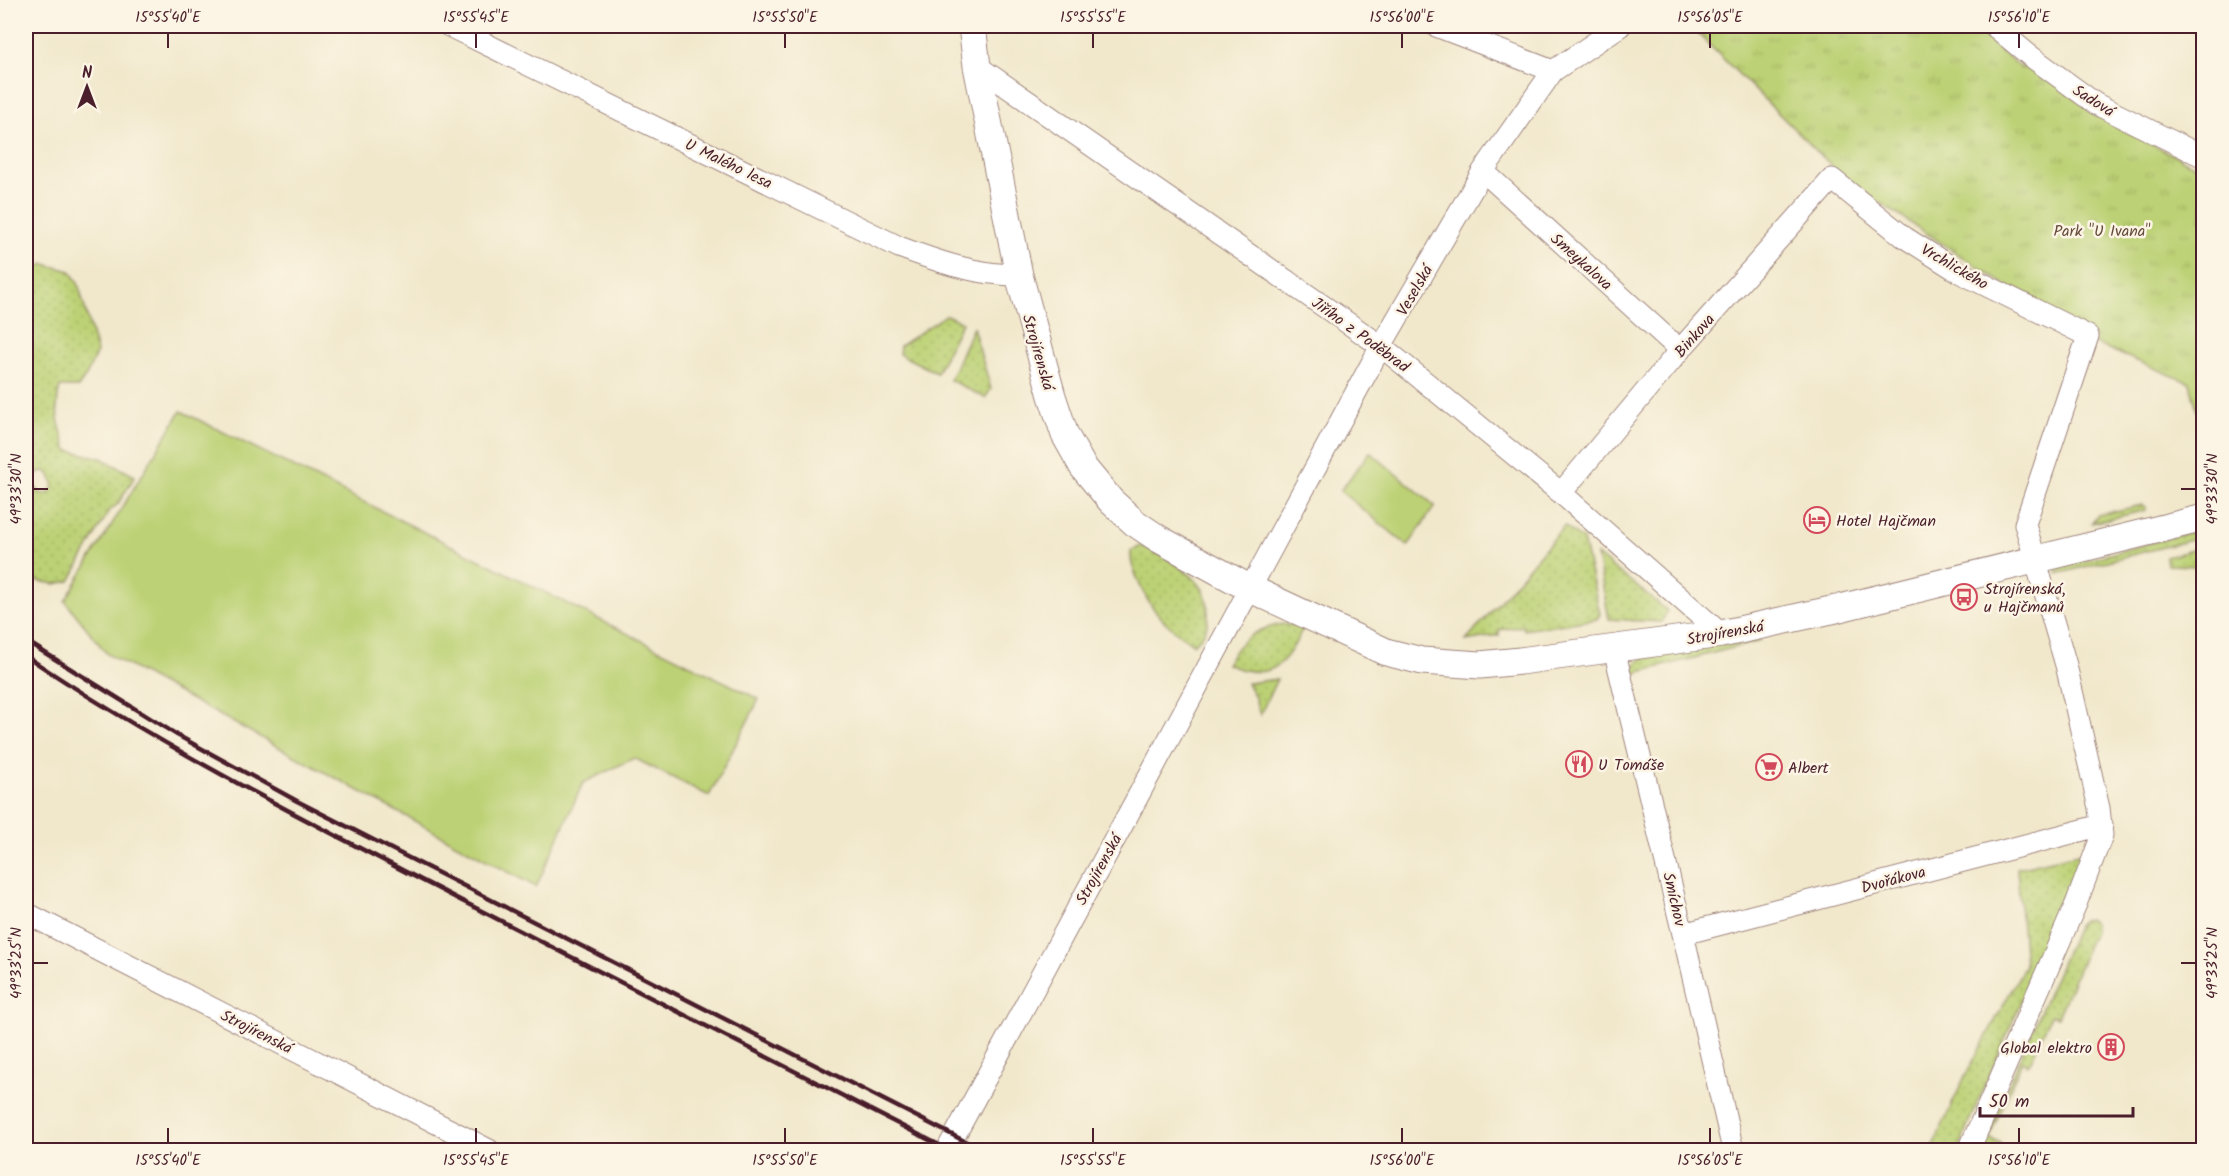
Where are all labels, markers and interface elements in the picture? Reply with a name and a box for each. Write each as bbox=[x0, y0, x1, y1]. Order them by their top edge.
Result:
text: 15°55'40"E bbox=[135, 6, 202, 30]
text: 15°55'45"E bbox=[443, 6, 510, 30]
text: 15°55'50"E bbox=[752, 6, 819, 30]
text: 15°55'55"E bbox=[1060, 6, 1127, 30]
text: 15°56'00"E bbox=[1369, 6, 1436, 30]
text: 15°56'05"E bbox=[1677, 6, 1744, 30]
text: 15°56'10"E bbox=[1988, 6, 2051, 30]
north arrow bbox=[57, 57, 117, 117]
text: N bbox=[82, 61, 92, 86]
street label: Sadová bbox=[2067, 79, 2120, 125]
street label: U Malého lesa bbox=[680, 132, 776, 196]
park label: Park "U Ivana" bbox=[2053, 219, 2151, 244]
street label: Smeykalova bbox=[1544, 227, 1618, 297]
street label: Vrchlického bbox=[1916, 238, 1993, 297]
street label: Veselská bbox=[1391, 259, 1441, 321]
street label: Jiřího z Poděbrad bbox=[1306, 291, 1415, 380]
street label: Binkova bbox=[1669, 308, 1721, 364]
street label: Strojírenská bbox=[1015, 311, 1061, 395]
text: 49°33'30"N bbox=[5, 453, 29, 525]
text: 49°33'30"N bbox=[2201, 453, 2225, 525]
hotel icon: Hotel Hajčman bbox=[1802, 505, 1832, 535]
place label: Hotel Hajčman bbox=[1836, 509, 1936, 534]
place label: Strojírenská, u Hajčmanů bbox=[1984, 577, 2066, 620]
bus stop icon: Strojírenská, u Hajčmanů bbox=[1949, 582, 1979, 612]
street label: Strojírenská bbox=[1685, 614, 1767, 653]
restaurant icon: U Tomáše bbox=[1564, 749, 1594, 779]
supermarket icon: Albert bbox=[1754, 752, 1784, 782]
place label: U Tomáše bbox=[1598, 753, 1664, 778]
place label: Albert bbox=[1788, 756, 1830, 781]
street label: Strojírenská bbox=[1069, 828, 1130, 910]
street label: Dvořákova bbox=[1858, 860, 1928, 901]
street label: Smíchov bbox=[1655, 870, 1692, 929]
text: 49°33'25"N bbox=[5, 927, 29, 999]
text: 49°33'25"N bbox=[2201, 927, 2225, 999]
street label: Strojírenská bbox=[216, 1003, 298, 1062]
building icon: Global elektro bbox=[2096, 1032, 2126, 1062]
place label: Global elektro bbox=[2000, 1036, 2092, 1061]
scale bar bbox=[1980, 1080, 2133, 1118]
text: 50 m bbox=[1989, 1088, 2029, 1117]
text: 15°55'40"E bbox=[135, 1149, 202, 1173]
text: 15°55'45"E bbox=[443, 1149, 510, 1173]
text: 15°55'50"E bbox=[752, 1149, 819, 1173]
text: 15°55'55"E bbox=[1060, 1149, 1127, 1173]
text: 15°56'00"E bbox=[1369, 1149, 1436, 1173]
text: 15°56'05"E bbox=[1677, 1149, 1744, 1173]
text: 15°56'10"E bbox=[1988, 1149, 2051, 1173]

